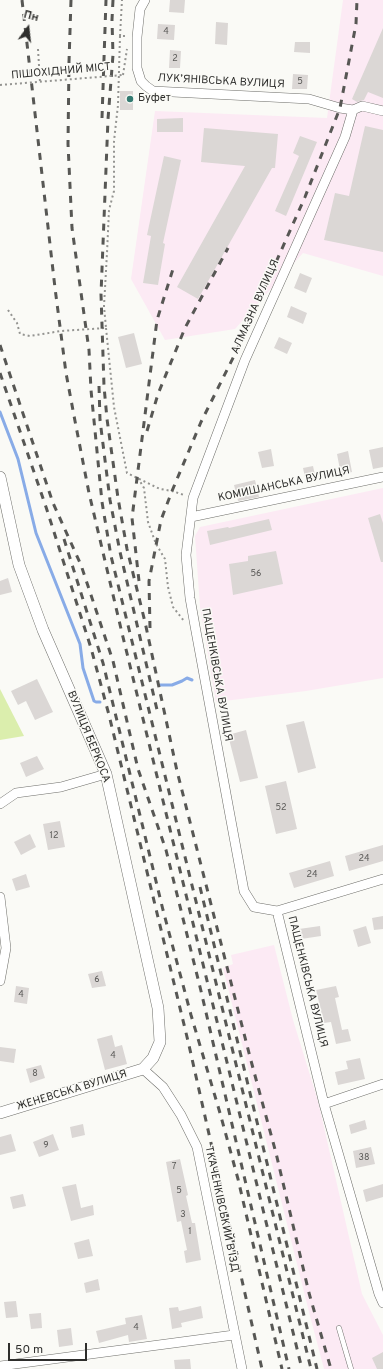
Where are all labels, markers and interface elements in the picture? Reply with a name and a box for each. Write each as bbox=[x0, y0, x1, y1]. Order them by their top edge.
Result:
north arrow bbox=[8, 8, 48, 48]
text: Пн bbox=[22, 8, 40, 25]
house number: 4 bbox=[163, 27, 169, 37]
house number: 2 bbox=[172, 54, 178, 64]
street label: ПІШОХІДНИЙ МІСТ bbox=[11, 61, 111, 83]
street label: ЛУК’ЯНІВСЬКА ВУЛИЦЯ bbox=[157, 72, 285, 92]
house number: 5 bbox=[297, 77, 303, 87]
place label: Буфет bbox=[138, 92, 171, 106]
marker: Буфет bbox=[125, 94, 135, 104]
street label: АЛМАЗНА ВУЛИЦЯ bbox=[229, 258, 283, 356]
street label: КОМИШАНСЬКА ВУЛИЦЯ bbox=[217, 465, 351, 505]
house number: 56 bbox=[251, 569, 261, 579]
street label: ПАЩЕНКІВСЬКА ВУЛИЦЯ bbox=[198, 607, 234, 743]
street label: ВУЛИЦЯ БЕРКОСА bbox=[64, 689, 112, 785]
house number: 52 bbox=[275, 803, 287, 813]
house number: 12 bbox=[50, 831, 58, 841]
house number: 24 bbox=[358, 854, 370, 864]
house number: 24 bbox=[306, 870, 318, 880]
street label: ПАЩЕНКІВСЬКА ВУЛИЦЯ bbox=[284, 915, 330, 1049]
house number: 6 bbox=[94, 975, 100, 985]
house number: 4 bbox=[18, 990, 24, 1000]
house number: 4 bbox=[110, 1051, 116, 1061]
street label: ЖЕНЕВСЬКА ВУЛИЦЯ bbox=[15, 1068, 129, 1114]
house number: 8 bbox=[32, 1069, 38, 1079]
house number: 9 bbox=[43, 1141, 49, 1151]
street label: ТКАЧЕНКІВСЬКИЙ В'ЇЗД bbox=[201, 1145, 241, 1273]
house number: 38 bbox=[359, 1153, 369, 1163]
house number: 7 bbox=[172, 1162, 176, 1172]
house number: 5 bbox=[176, 1186, 182, 1196]
house number: 3 bbox=[180, 1210, 186, 1220]
house number: 1 bbox=[188, 1227, 192, 1237]
house number: 4 bbox=[133, 1323, 139, 1333]
scale bar bbox=[10, 1335, 89, 1361]
text: 50 m bbox=[15, 1342, 43, 1358]

